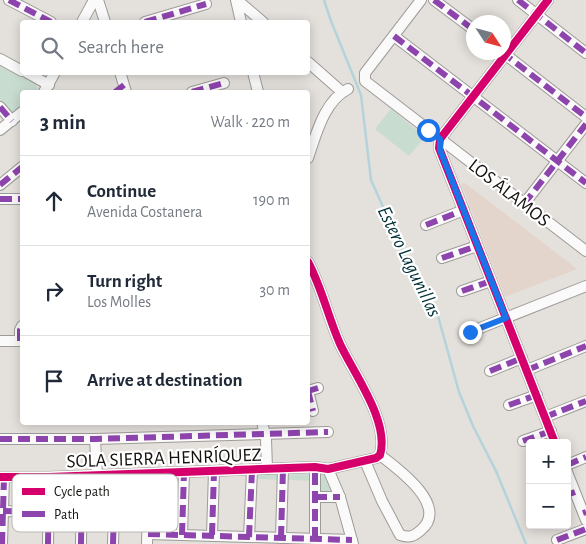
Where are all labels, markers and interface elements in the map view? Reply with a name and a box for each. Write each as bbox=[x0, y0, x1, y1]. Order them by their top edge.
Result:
north arrow bbox=[466, 15, 511, 60]
search box bbox=[20, 20, 310, 75]
icon: search bbox=[38, 34, 66, 62]
text: Search here bbox=[78, 38, 164, 57]
text: 3 min bbox=[40, 112, 86, 133]
text: Walk · 220 m bbox=[211, 114, 290, 130]
route start bbox=[417, 119, 440, 142]
street label: LOS ÁLAMOS bbox=[465, 154, 555, 231]
text: Continue bbox=[87, 182, 156, 201]
icon: ahead bbox=[40, 187, 68, 215]
text: 190 m bbox=[253, 192, 290, 208]
water label: Estero Lagunillas bbox=[374, 203, 445, 321]
text: Avenida Costanera bbox=[87, 204, 202, 220]
text: Turn right bbox=[87, 272, 162, 291]
icon: right bbox=[40, 277, 68, 305]
text: 30 m bbox=[260, 282, 290, 298]
text: Los Molles bbox=[87, 294, 151, 310]
route end bbox=[459, 321, 482, 344]
icon: arrive bbox=[40, 367, 68, 395]
text: Arrive at destination bbox=[87, 371, 243, 390]
map controls bbox=[526, 439, 571, 529]
button: + bbox=[526, 439, 571, 484]
street label: SOLA SIERRA HENRÍQUEZ bbox=[66, 444, 262, 471]
legend bbox=[12, 474, 178, 532]
button: − bbox=[526, 484, 571, 529]
text: Cycle path bbox=[54, 485, 110, 499]
text: Path bbox=[54, 508, 79, 522]

